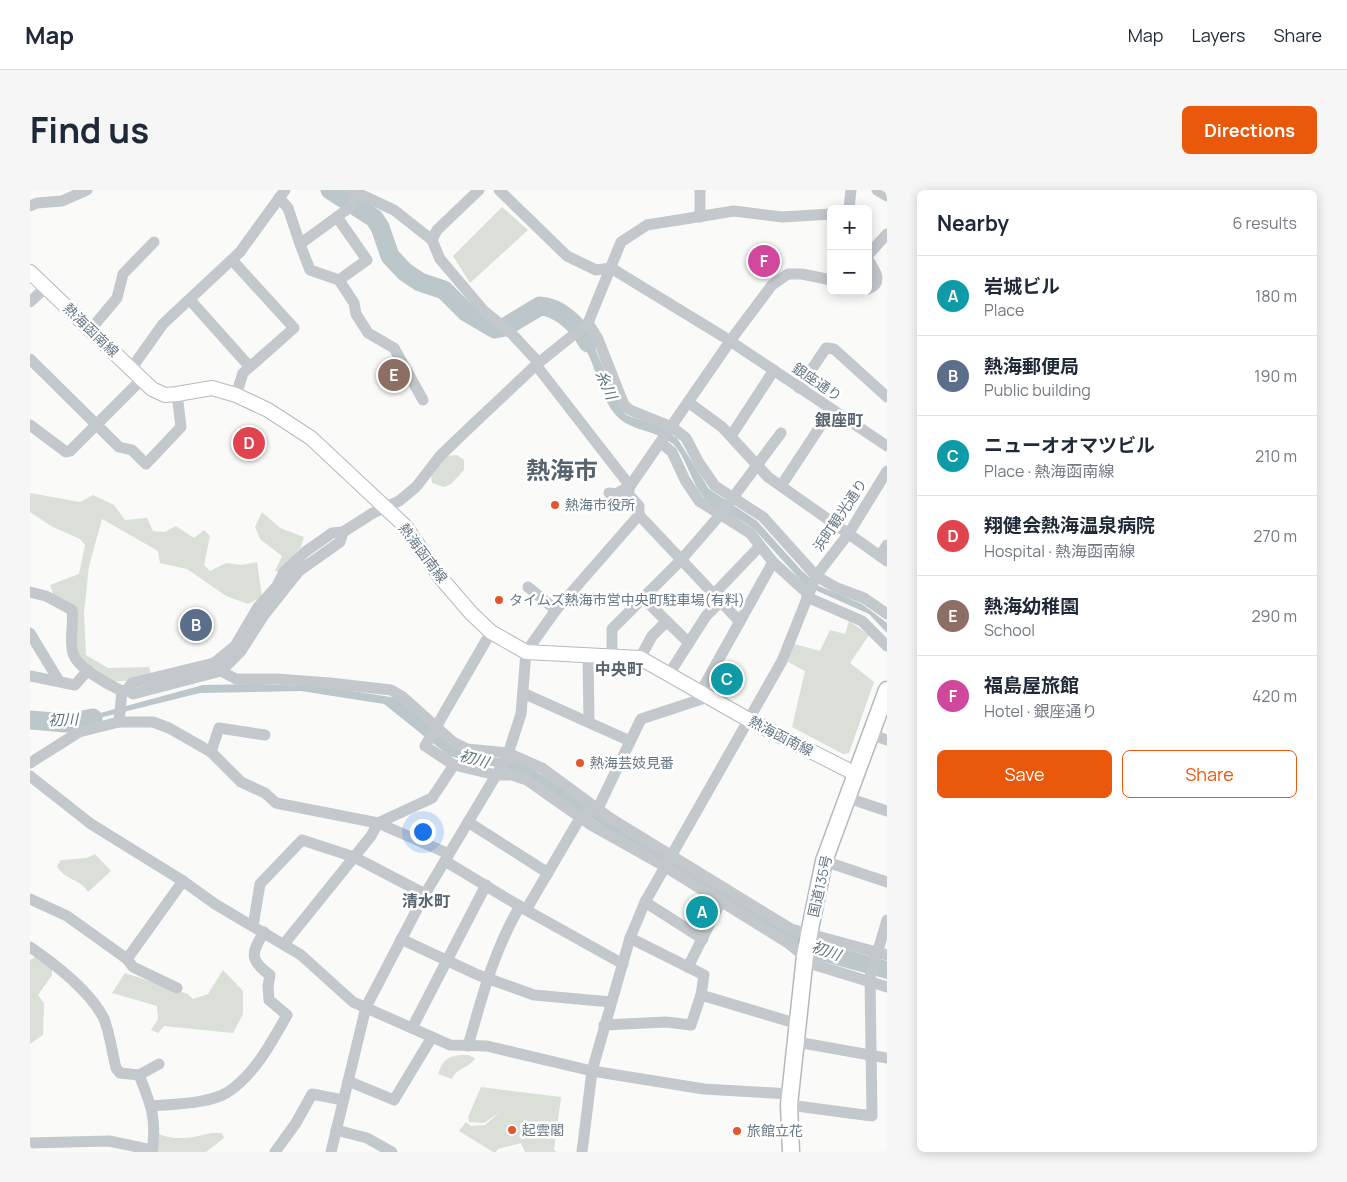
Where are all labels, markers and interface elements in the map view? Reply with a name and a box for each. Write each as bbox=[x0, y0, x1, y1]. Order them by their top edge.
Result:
text: Map bbox=[25, 18, 74, 51]
text: Map bbox=[1128, 23, 1163, 47]
text: Layers bbox=[1191, 23, 1245, 47]
text: Share bbox=[1273, 23, 1322, 47]
text: Find us bbox=[30, 106, 149, 154]
button: Directions bbox=[1182, 106, 1317, 154]
map controls bbox=[827, 205, 872, 295]
button: + bbox=[827, 205, 872, 250]
text: Nearby bbox=[937, 209, 1009, 237]
text: 6 results bbox=[1232, 212, 1297, 234]
pin: F bbox=[748, 242, 780, 280]
button: − bbox=[827, 250, 872, 295]
text: 岩城ビル bbox=[984, 273, 1060, 299]
text: A bbox=[948, 285, 958, 307]
text: 180 m bbox=[1255, 285, 1297, 307]
street label: 熱海函南線 bbox=[60, 298, 123, 361]
text: Place bbox=[984, 299, 1024, 321]
text: 熱海郵便局 bbox=[984, 353, 1079, 379]
pin: E bbox=[378, 356, 410, 394]
street label: 銀座通り bbox=[789, 358, 846, 405]
text: B bbox=[948, 365, 958, 387]
text: 190 m bbox=[1254, 365, 1297, 387]
water label: 糸川 bbox=[591, 367, 623, 405]
text: Public building bbox=[984, 379, 1091, 401]
district label: 銀座町 bbox=[815, 409, 863, 431]
pin: D bbox=[233, 424, 265, 462]
text: ニューオオマツビル bbox=[984, 432, 1155, 458]
text: C bbox=[947, 445, 959, 467]
text: 210 m bbox=[1255, 445, 1297, 467]
district label: 熱海市 bbox=[526, 453, 598, 486]
text: Place · 熱海函南線 bbox=[984, 460, 1114, 482]
street label: 浜町観光通り bbox=[808, 475, 871, 555]
place label: 熱海市役所 bbox=[565, 495, 635, 514]
marker: 熱海市役所 bbox=[549, 499, 561, 511]
text: 翔健会熱海温泉病院 bbox=[984, 512, 1155, 538]
street label: 熱海函南線 bbox=[395, 519, 452, 586]
text: D bbox=[947, 525, 959, 547]
text: 270 m bbox=[1253, 525, 1297, 547]
text: Hospital · 熱海函南線 bbox=[984, 540, 1135, 562]
place label: タイムズ熱海市営中央町駐車場(有料) bbox=[509, 590, 745, 609]
text: 熱海幼稚園 bbox=[984, 593, 1079, 619]
marker: タイムズ熱海市営中央町駐車場(有料) bbox=[493, 594, 505, 606]
text: E bbox=[948, 605, 958, 627]
text: 290 m bbox=[1251, 605, 1297, 627]
pin: B bbox=[180, 606, 212, 644]
text: School bbox=[984, 619, 1035, 641]
district label: 中央町 bbox=[595, 658, 643, 680]
pin: C bbox=[711, 660, 743, 698]
text: 福島屋旅館 bbox=[984, 672, 1079, 698]
text: F bbox=[949, 685, 957, 707]
text: 420 m bbox=[1252, 685, 1297, 707]
text: Hotel · 銀座通り bbox=[984, 700, 1098, 722]
water label: 初川 bbox=[48, 708, 80, 731]
street label: 熱海函南線 bbox=[746, 711, 817, 760]
water label: 初川 bbox=[457, 744, 493, 773]
button: Save bbox=[937, 750, 1112, 798]
button: Share bbox=[1122, 750, 1297, 798]
place label: 熱海芸妓見番 bbox=[590, 753, 674, 772]
marker: 熱海芸妓見番 bbox=[574, 757, 586, 769]
your location bbox=[410, 819, 436, 845]
street label: 国道135号 bbox=[803, 853, 836, 919]
district label: 清水町 bbox=[402, 890, 450, 912]
pin: A bbox=[686, 893, 718, 931]
water label: 初川 bbox=[809, 936, 846, 966]
place label: 起雲閣 bbox=[522, 1120, 564, 1139]
place label: 旅館立花 bbox=[747, 1121, 803, 1140]
marker: 起雲閣 bbox=[506, 1124, 518, 1136]
marker: 旅館立花 bbox=[731, 1125, 743, 1137]

